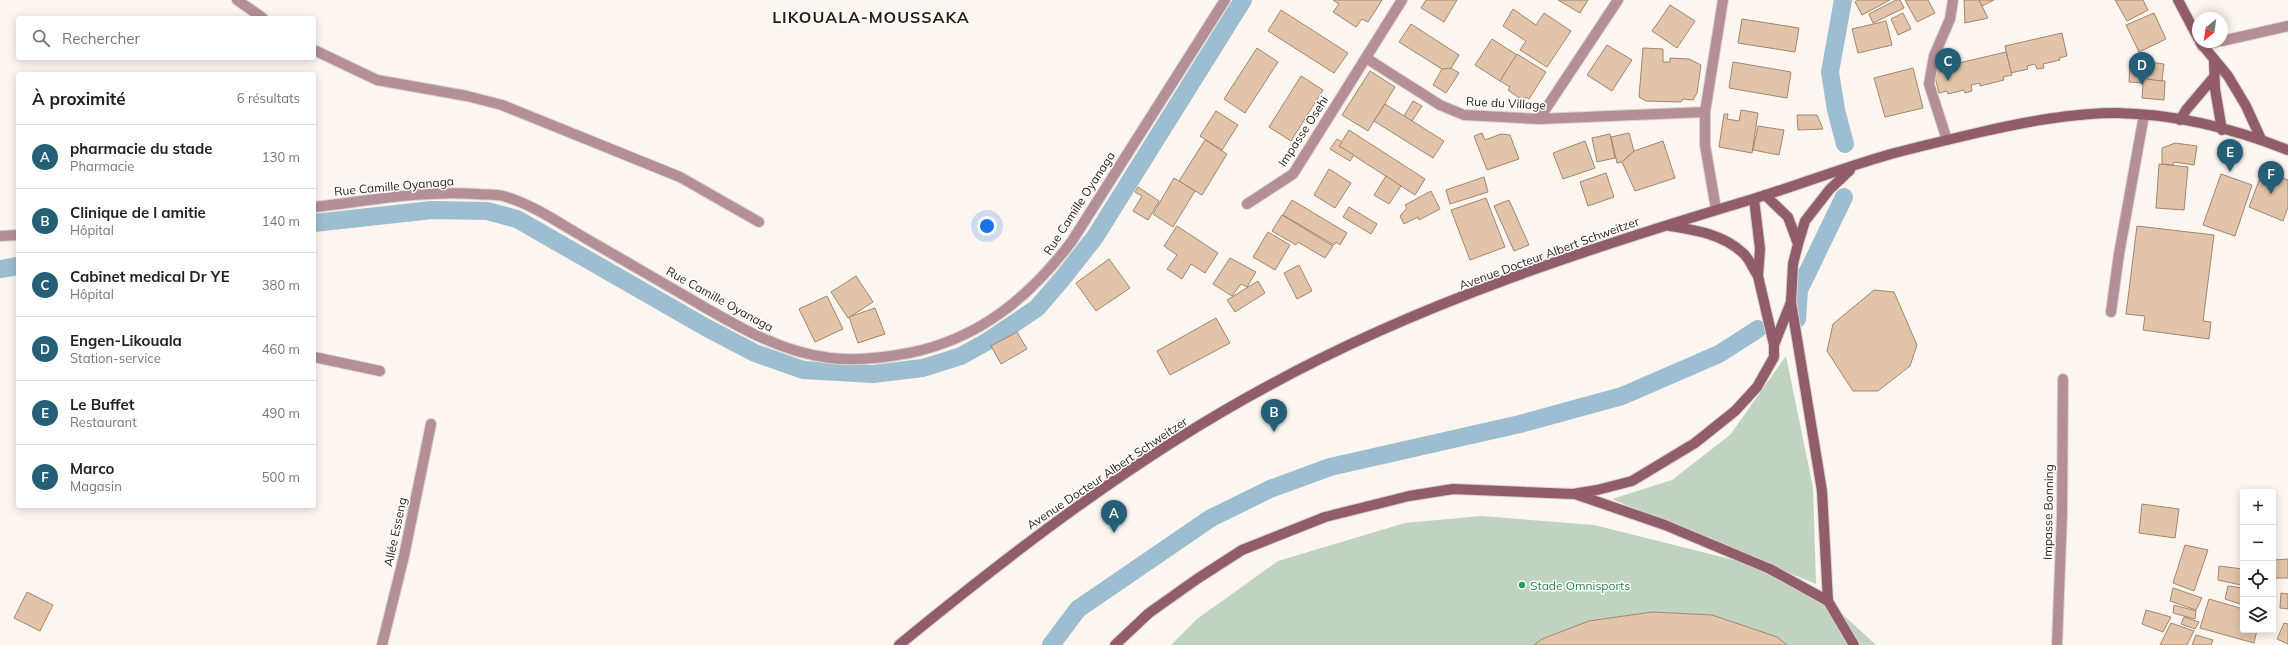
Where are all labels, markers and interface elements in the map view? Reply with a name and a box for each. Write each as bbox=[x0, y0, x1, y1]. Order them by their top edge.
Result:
district label: LIKOUALA-MOUSSAKA bbox=[772, 7, 970, 27]
north arrow bbox=[2192, 12, 2228, 48]
search box bbox=[16, 16, 316, 60]
icon: search bbox=[30, 27, 52, 49]
text: Rechercher bbox=[62, 29, 140, 48]
pin: C bbox=[1935, 48, 1961, 81]
pin: D bbox=[2129, 52, 2155, 85]
text: À proximité bbox=[32, 88, 126, 109]
text: 6 résultats bbox=[237, 90, 300, 106]
street label: Impasse Osehi bbox=[1275, 93, 1331, 169]
street label: Rue du Village bbox=[1466, 93, 1546, 113]
text: pharmacie du stade bbox=[70, 139, 212, 158]
pin: E bbox=[2217, 139, 2243, 172]
street label: Rue Camille Oyanaga bbox=[1040, 148, 1118, 258]
text: A bbox=[40, 149, 50, 165]
text: 130 m bbox=[262, 149, 300, 165]
text: Pharmacie bbox=[70, 158, 134, 174]
pin: F bbox=[2258, 161, 2284, 194]
street label: Rue Camille Oyanaga bbox=[333, 173, 455, 199]
text: Clinique de l amitie bbox=[70, 203, 206, 222]
text: B bbox=[41, 213, 49, 229]
text: 140 m bbox=[262, 213, 300, 229]
street label: Avenue Docteur Albert Schweitzer bbox=[1457, 213, 1642, 293]
your location bbox=[977, 216, 997, 236]
text: Hôpital bbox=[70, 222, 114, 238]
street label: Rue Camille Oyanaga bbox=[664, 263, 776, 335]
text: Cabinet medical Dr YE bbox=[70, 267, 230, 286]
text: C bbox=[41, 277, 49, 293]
text: 380 m bbox=[262, 277, 300, 293]
text: Hôpital bbox=[70, 286, 114, 302]
text: Engen-Likouala bbox=[70, 331, 182, 350]
text: D bbox=[40, 341, 50, 357]
text: 460 m bbox=[262, 341, 300, 357]
text: Station-service bbox=[70, 350, 161, 366]
text: Le Buffet bbox=[70, 395, 134, 414]
pin: B bbox=[1261, 399, 1287, 432]
text: E bbox=[41, 405, 49, 421]
text: 490 m bbox=[262, 405, 300, 421]
text: Restaurant bbox=[70, 414, 137, 430]
street label: Avenue Docteur Albert Schweitzer bbox=[1024, 414, 1190, 532]
text: Marco bbox=[70, 459, 114, 478]
street label: Impasse Bonning bbox=[2040, 464, 2056, 560]
text: F bbox=[41, 469, 49, 485]
text: 500 m bbox=[262, 469, 300, 485]
text: Magasin bbox=[70, 478, 122, 494]
map controls bbox=[2240, 489, 2276, 633]
button: + bbox=[2240, 489, 2276, 525]
street label: Allée Esseng bbox=[380, 496, 410, 568]
pin: A bbox=[1101, 500, 1127, 533]
button: − bbox=[2240, 525, 2276, 561]
button: locate bbox=[2240, 561, 2276, 597]
place label: Stade Omnisports bbox=[1530, 578, 1630, 593]
marker: Stade Omnisports bbox=[1517, 580, 1527, 590]
button: layers bbox=[2240, 597, 2276, 633]

